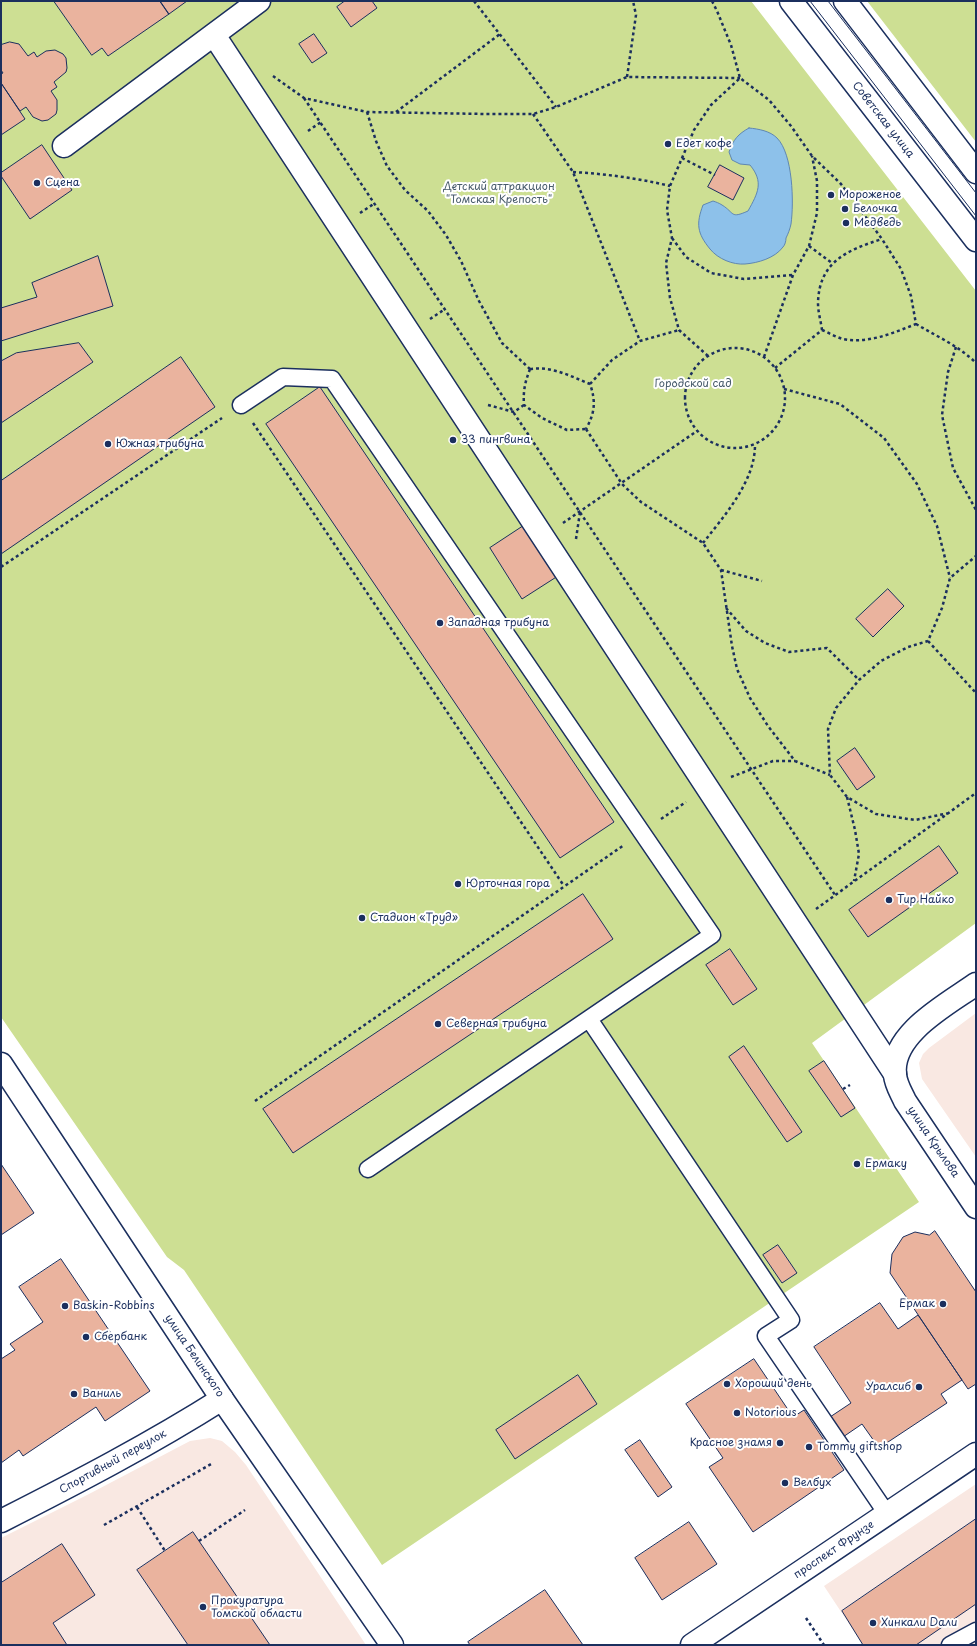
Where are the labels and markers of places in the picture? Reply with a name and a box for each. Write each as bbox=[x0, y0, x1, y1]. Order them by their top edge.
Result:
place label: Едет кофе bbox=[676, 137, 732, 151]
marker: Едет кофе bbox=[663, 139, 673, 149]
place label: Сцена bbox=[45, 176, 80, 190]
marker: Сцена bbox=[32, 178, 42, 188]
place label: Мороженое bbox=[839, 188, 902, 202]
marker: Мороженое bbox=[826, 190, 836, 200]
place label: Белочка bbox=[853, 202, 898, 216]
marker: Белочка bbox=[840, 204, 850, 214]
place label: Медведь bbox=[854, 216, 901, 230]
marker: Медведь bbox=[841, 218, 851, 228]
place label: 33 пингвина bbox=[461, 433, 531, 447]
marker: 33 пингвина bbox=[448, 435, 458, 445]
place label: Южная трибуна bbox=[116, 437, 204, 451]
marker: Южная трибуна bbox=[103, 439, 113, 449]
place label: Западная трибуна bbox=[448, 616, 549, 630]
marker: Западная трибуна bbox=[435, 618, 445, 628]
place label: Юрточная гора bbox=[466, 877, 550, 891]
marker: Юрточная гора bbox=[453, 879, 463, 889]
place label: Тир Найко bbox=[897, 893, 954, 907]
marker: Тир Найко bbox=[884, 895, 894, 905]
place label: Стадион «Труд» bbox=[370, 911, 458, 925]
marker: Стадион «Труд» bbox=[357, 913, 367, 923]
place label: Северная трибуна bbox=[446, 1017, 547, 1031]
marker: Северная трибуна bbox=[433, 1019, 443, 1029]
place label: Ермаку bbox=[865, 1157, 907, 1171]
marker: Ермаку bbox=[852, 1159, 862, 1169]
place label: Ермак bbox=[899, 1297, 935, 1311]
place label: Baskin-Robbins bbox=[73, 1299, 154, 1313]
marker: Ермак bbox=[938, 1299, 948, 1309]
marker: Baskin-Robbins bbox=[60, 1301, 70, 1311]
place label: Сбербанк bbox=[94, 1330, 147, 1344]
marker: Сбербанк bbox=[81, 1332, 91, 1342]
place label: Хороший день bbox=[735, 1377, 812, 1391]
marker: Хороший день bbox=[722, 1379, 732, 1389]
place label: Уралсиб bbox=[866, 1380, 911, 1394]
marker: Уралсиб bbox=[914, 1382, 924, 1392]
place label: Ваниль bbox=[82, 1387, 121, 1401]
marker: Ваниль bbox=[69, 1389, 79, 1399]
place label: Notorious bbox=[745, 1406, 796, 1420]
marker: Notorious bbox=[732, 1408, 742, 1418]
place label: Красное знамя bbox=[690, 1436, 772, 1450]
marker: Красное знамя bbox=[775, 1438, 785, 1448]
place label: Tommy giftshop bbox=[817, 1440, 902, 1454]
marker: Tommy giftshop bbox=[804, 1442, 814, 1452]
place label: Велбух bbox=[793, 1476, 831, 1490]
marker: Велбух bbox=[780, 1478, 790, 1488]
place label: Прокуратура Томской области bbox=[211, 1594, 302, 1620]
marker: Прокуратура Томской области bbox=[198, 1602, 208, 1612]
place label: Хинкали Dали bbox=[881, 1616, 958, 1630]
marker: Хинкали Dали bbox=[868, 1618, 878, 1628]

